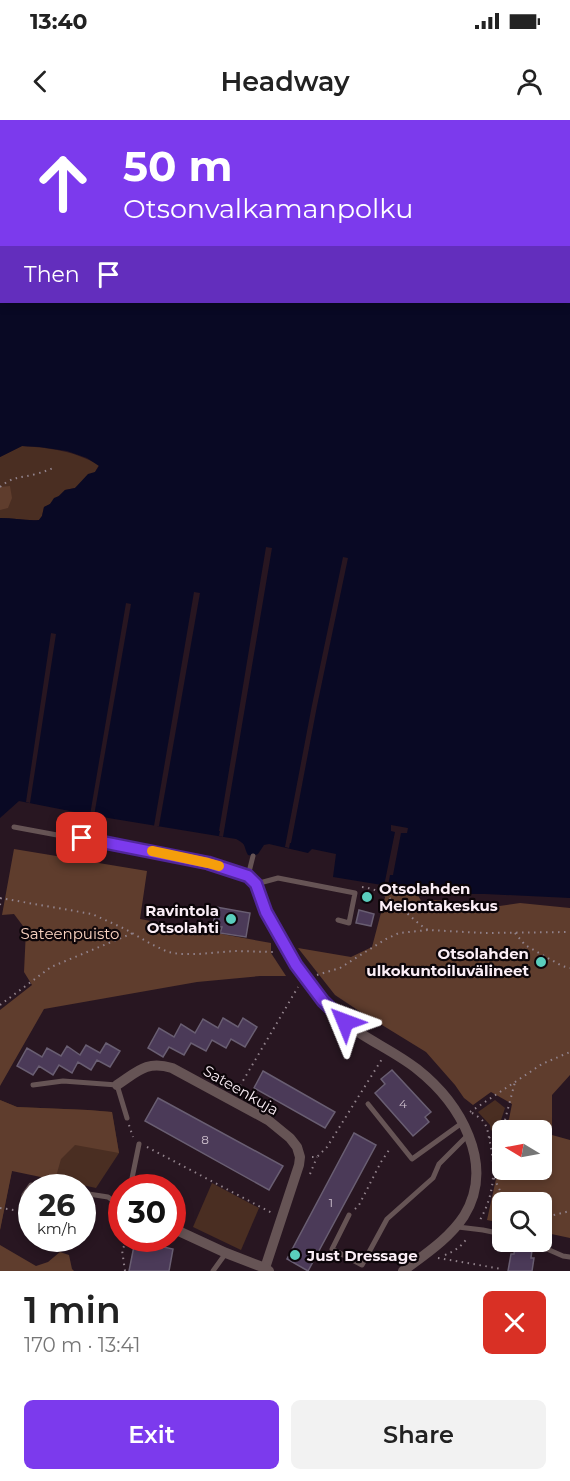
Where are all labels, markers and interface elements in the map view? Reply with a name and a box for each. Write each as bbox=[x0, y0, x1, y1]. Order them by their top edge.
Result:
text: 13:40 bbox=[30, 8, 88, 35]
icon: back bbox=[24, 65, 57, 98]
text: Headway bbox=[220, 65, 350, 98]
icon: person bbox=[513, 65, 546, 98]
text: 50 m bbox=[123, 140, 232, 192]
icon: ahead bbox=[24, 144, 102, 222]
text: Otsonvalkamanpolku bbox=[123, 192, 413, 225]
icon: arrive bbox=[92, 258, 125, 291]
text: Then bbox=[24, 261, 80, 288]
pin bbox=[56, 812, 107, 863]
icon: arrive bbox=[65, 821, 98, 854]
place label: Otsolahden Melontakeskus bbox=[379, 879, 498, 915]
marker: Otsolahden Melontakeskus bbox=[360, 890, 374, 904]
place label: Ravintola Otsolahti bbox=[145, 901, 219, 937]
marker: Ravintola Otsolahti bbox=[224, 912, 238, 926]
park label: Sateenpuisto bbox=[21, 924, 119, 943]
place label: Otsolahden ulkokuntoiluvälineet bbox=[366, 944, 529, 980]
marker: Otsolahden ulkokuntoiluvälineet bbox=[534, 955, 548, 969]
position arrow bbox=[313, 990, 377, 1054]
street label: Sateenkuja bbox=[200, 1061, 282, 1119]
house number: 4 bbox=[399, 1096, 407, 1111]
north arrow bbox=[492, 1120, 552, 1180]
map controls bbox=[492, 1120, 552, 1252]
house number: 8 bbox=[201, 1132, 209, 1147]
speed limit sign: 30 bbox=[108, 1174, 186, 1252]
text: 26 bbox=[39, 1187, 75, 1224]
button: search bbox=[492, 1192, 552, 1252]
house number: 1 bbox=[329, 1195, 333, 1210]
text: km/h bbox=[37, 1219, 77, 1238]
place label: Just Dressage bbox=[306, 1246, 418, 1265]
marker: Just Dressage bbox=[288, 1248, 302, 1262]
text: 1 min bbox=[24, 1288, 121, 1332]
button: close bbox=[483, 1291, 546, 1354]
text: 170 m · 13:41 bbox=[24, 1333, 141, 1357]
button: Exit bbox=[24, 1400, 279, 1469]
button: Share bbox=[291, 1400, 546, 1469]

